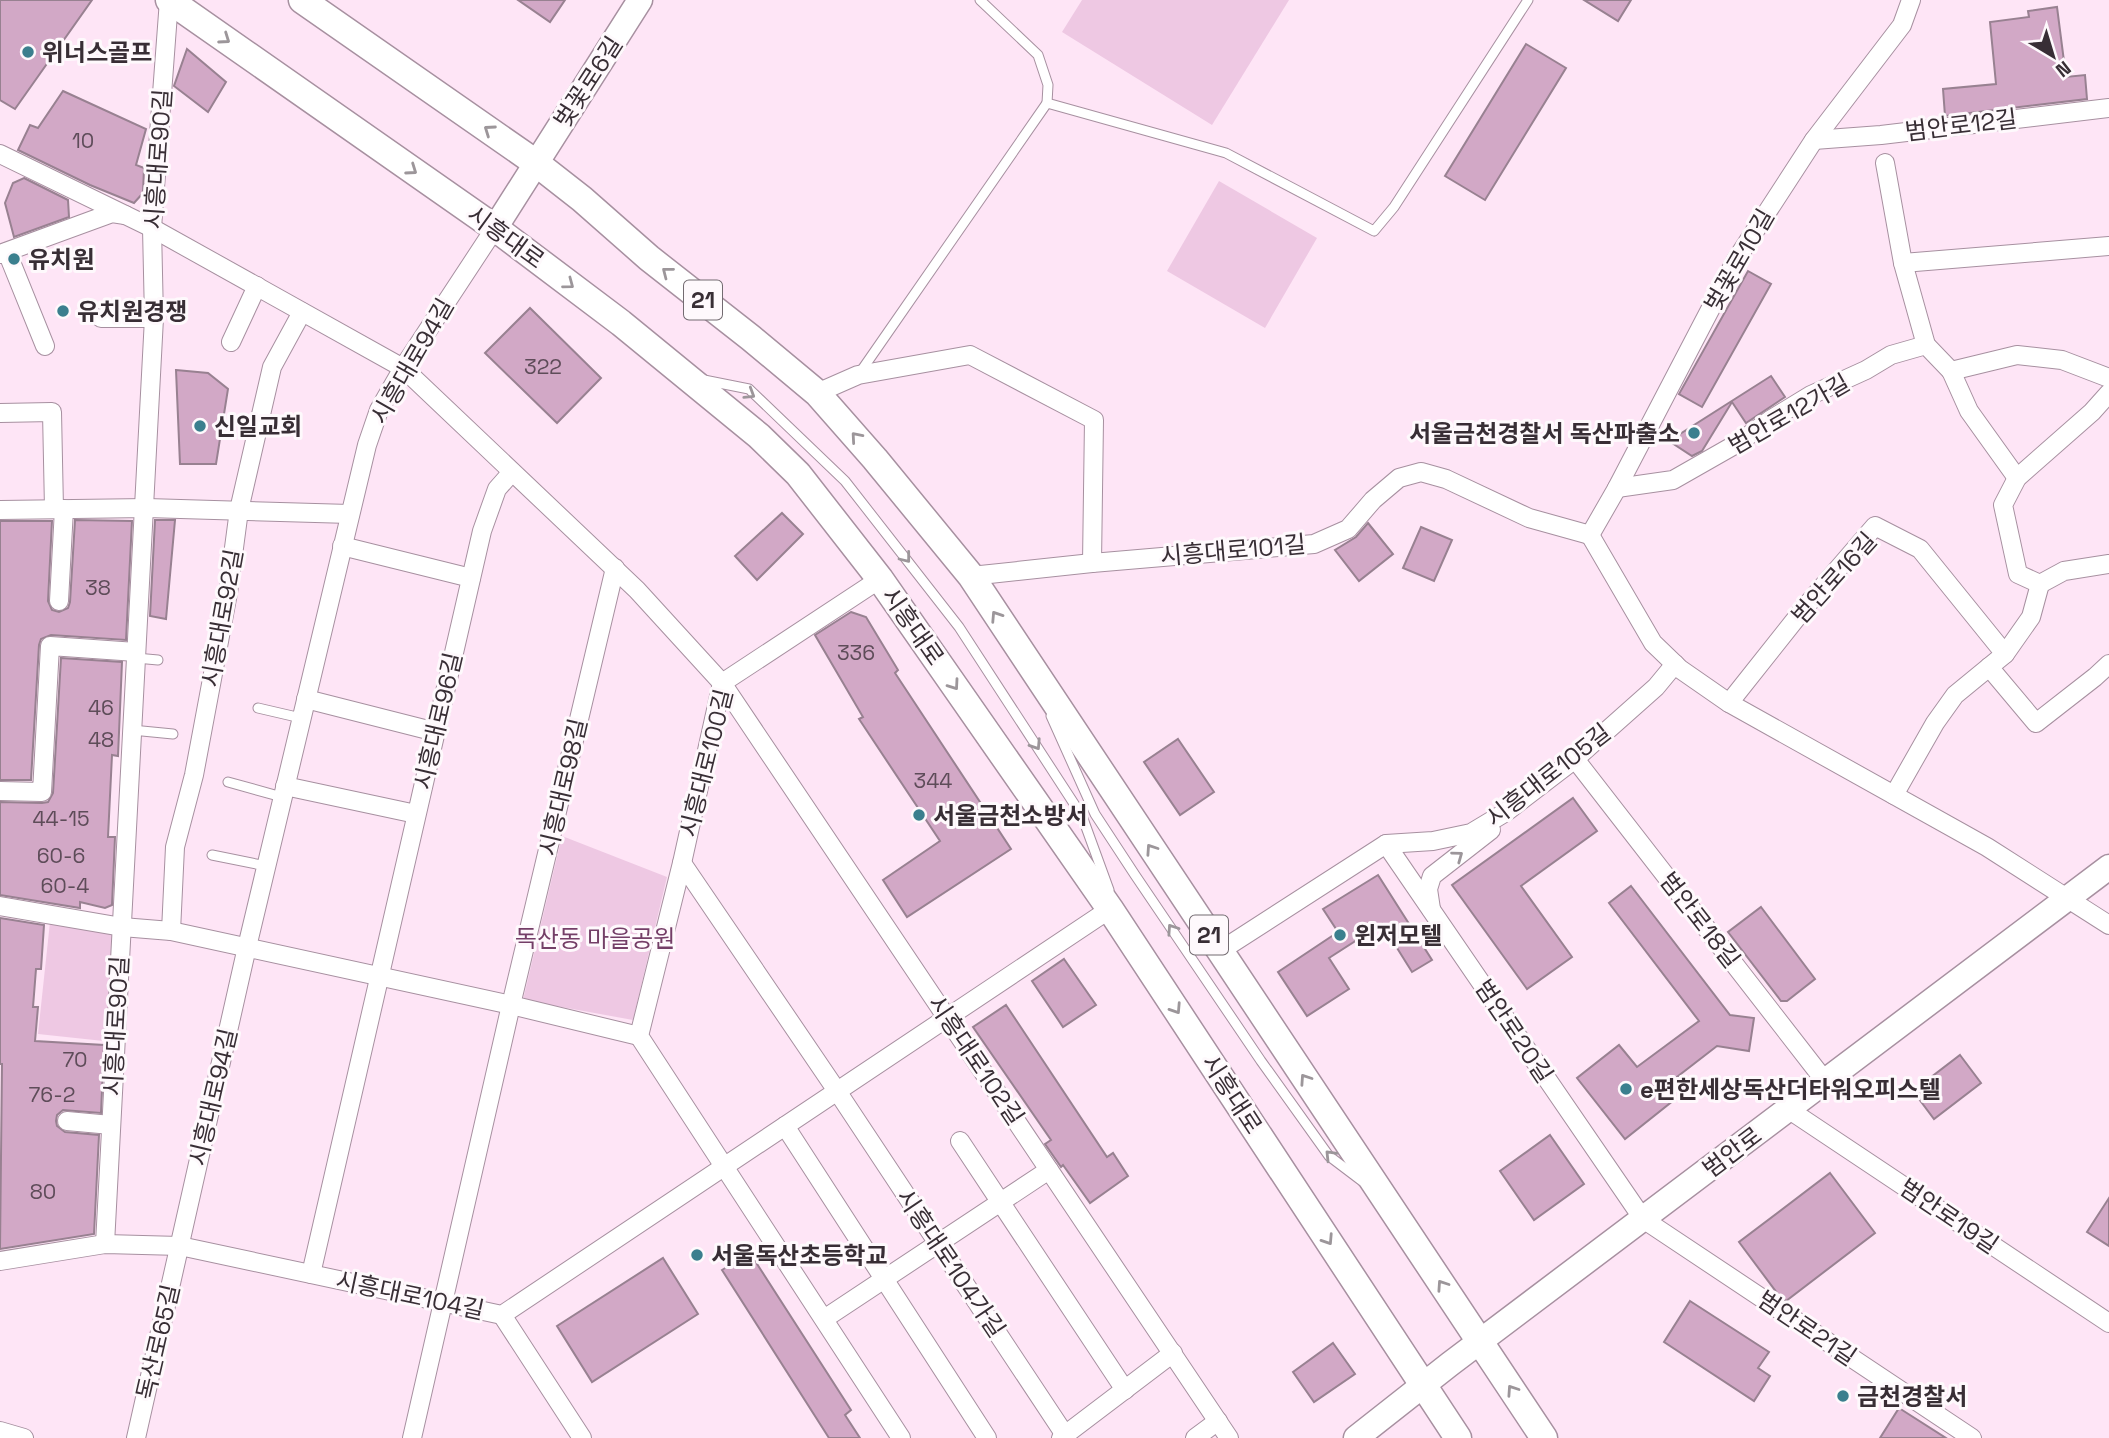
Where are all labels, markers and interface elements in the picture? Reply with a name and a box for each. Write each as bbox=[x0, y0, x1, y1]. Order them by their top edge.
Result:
north arrow bbox=[2018, 21, 2088, 91]
street label: 벚꽃로6길 bbox=[547, 30, 629, 134]
one-way arrow bbox=[217, 31, 230, 43]
place label: 위너스골프 bbox=[42, 37, 152, 68]
marker: 위너스골프 bbox=[20, 44, 36, 60]
text: N bbox=[2050, 55, 2076, 83]
street label: 시흥대로90길 bbox=[138, 88, 178, 230]
street label: 범안로12길 bbox=[1903, 103, 2019, 147]
one-way arrow bbox=[484, 126, 497, 138]
house number: 10 bbox=[72, 127, 94, 154]
one-way arrow bbox=[404, 162, 417, 174]
street label: 시흥대로 bbox=[461, 199, 551, 275]
street label: 벚꽃로10길 bbox=[1697, 203, 1781, 317]
place label: 유치원 bbox=[28, 244, 94, 275]
marker: 유치원 bbox=[6, 251, 22, 267]
one-way arrow bbox=[662, 267, 674, 280]
one-way arrow bbox=[561, 275, 574, 288]
road number: 21 bbox=[684, 280, 722, 320]
street label: 시흥대로94길 bbox=[364, 293, 460, 429]
place label: 유치원경쟁 bbox=[77, 296, 187, 327]
marker: 유치원경쟁 bbox=[55, 303, 71, 319]
house number: 322 bbox=[524, 353, 562, 380]
street label: 범안로12가길 bbox=[1723, 367, 1855, 461]
one-way arrow bbox=[742, 385, 755, 398]
place label: 신일교회 bbox=[214, 411, 302, 442]
marker: 신일교회 bbox=[192, 418, 208, 434]
place label: 서울금천경찰서 독산파출소 bbox=[1409, 418, 1680, 449]
marker: 서울금천경찰서 독산파출소 bbox=[1686, 425, 1702, 441]
one-way arrow bbox=[852, 432, 864, 445]
street label: 범안로16길 bbox=[1785, 526, 1883, 630]
street label: 시흥대로101길 bbox=[1159, 528, 1307, 572]
street label: 시흥대로92길 bbox=[195, 547, 249, 689]
one-way arrow bbox=[897, 550, 910, 563]
house number: 38 bbox=[85, 574, 111, 601]
street label: 시흥대로 bbox=[875, 581, 951, 671]
one-way arrow bbox=[992, 610, 1005, 623]
house number: 336 bbox=[837, 639, 875, 666]
street label: 시흥대로96길 bbox=[407, 649, 469, 793]
one-way arrow bbox=[946, 677, 958, 690]
street label: 시흥대로100길 bbox=[673, 686, 739, 840]
house number: 46 bbox=[88, 694, 114, 721]
street label: 시흥대로98길 bbox=[532, 715, 594, 859]
street label: 시흥대로105길 bbox=[1479, 717, 1617, 833]
house number: 48 bbox=[88, 726, 114, 753]
one-way arrow bbox=[1027, 737, 1040, 750]
house number: 344 bbox=[914, 767, 952, 794]
place label: 서울금천소방서 bbox=[933, 800, 1088, 831]
house number: 44-15 bbox=[32, 805, 90, 832]
marker: 서울금천소방서 bbox=[911, 807, 927, 823]
house number: 60-6 bbox=[37, 842, 85, 869]
one-way arrow bbox=[1147, 844, 1160, 857]
one-way arrow bbox=[1450, 852, 1463, 865]
street label: 범안로18길 bbox=[1653, 866, 1747, 974]
house number: 60-4 bbox=[41, 872, 90, 899]
road number: 21 bbox=[1190, 916, 1228, 954]
place label: 윈저모텔 bbox=[1354, 920, 1442, 951]
park label: 독산동 마을공원 bbox=[515, 923, 675, 954]
one-way arrow bbox=[1167, 923, 1180, 936]
marker: 윈저모텔 bbox=[1332, 927, 1348, 943]
street label: 시흥대로90길 bbox=[97, 955, 135, 1097]
street label: 범안로20길 bbox=[1468, 973, 1560, 1089]
street label: 시흥대로102길 bbox=[921, 989, 1031, 1131]
one-way arrow bbox=[1167, 1001, 1180, 1014]
street label: 시흥대로94길 bbox=[182, 1025, 244, 1169]
house number: 70 bbox=[62, 1046, 88, 1073]
street label: 시흥대로 bbox=[1195, 1049, 1269, 1139]
one-way arrow bbox=[1301, 1074, 1313, 1087]
place label: e편한세상독산더타워오피스텔 bbox=[1640, 1074, 1941, 1105]
house number: 76-2 bbox=[29, 1081, 75, 1108]
marker: e편한세상독산더타워오피스텔 bbox=[1618, 1081, 1634, 1097]
street label: 범안로 bbox=[1696, 1120, 1768, 1184]
one-way arrow bbox=[1326, 1150, 1338, 1163]
street label: 범안로19길 bbox=[1893, 1172, 2005, 1260]
house number: 80 bbox=[30, 1178, 56, 1205]
street label: 시흥대로104가길 bbox=[890, 1183, 1012, 1343]
one-way arrow bbox=[1319, 1232, 1332, 1245]
place label: 서울독산초등학교 bbox=[711, 1240, 888, 1271]
marker: 서울독산초등학교 bbox=[689, 1247, 705, 1263]
street label: 시흥대로104길 bbox=[333, 1264, 487, 1326]
one-way arrow bbox=[1437, 1279, 1450, 1292]
street label: 독산로65길 bbox=[130, 1281, 186, 1403]
street label: 범안로21길 bbox=[1752, 1284, 1862, 1372]
place label: 금천경찰서 bbox=[1857, 1381, 1967, 1412]
one-way arrow bbox=[1508, 1385, 1520, 1398]
marker: 금천경찰서 bbox=[1835, 1388, 1851, 1404]

